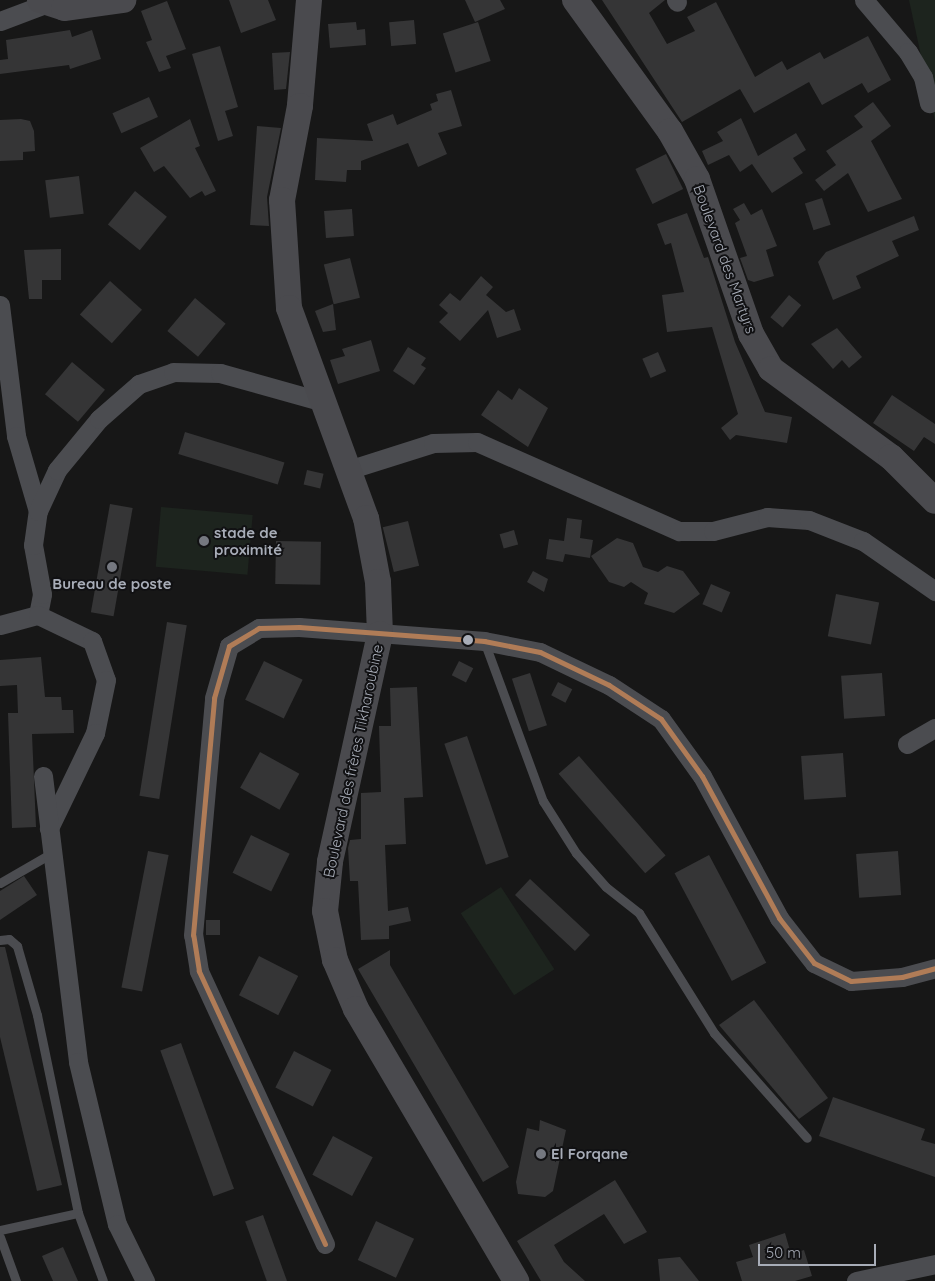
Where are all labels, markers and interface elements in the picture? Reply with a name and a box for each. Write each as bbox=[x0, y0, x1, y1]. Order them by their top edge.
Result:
street label: Boulevard des Martyrs bbox=[690, 182, 760, 336]
place label: stade de proximité bbox=[214, 523, 282, 558]
marker: stade de proximité bbox=[198, 535, 210, 547]
marker: Bureau de poste bbox=[106, 561, 118, 573]
place label: Bureau de poste bbox=[52, 575, 172, 593]
unlabelled marker bbox=[463, 635, 473, 645]
street label: Boulevard des frères Tikharoubine bbox=[319, 643, 387, 879]
place label: El Forqane bbox=[551, 1145, 628, 1163]
marker: El Forqane bbox=[535, 1148, 547, 1160]
scale bar bbox=[760, 1234, 878, 1266]
text: 50 m bbox=[766, 1243, 801, 1262]

